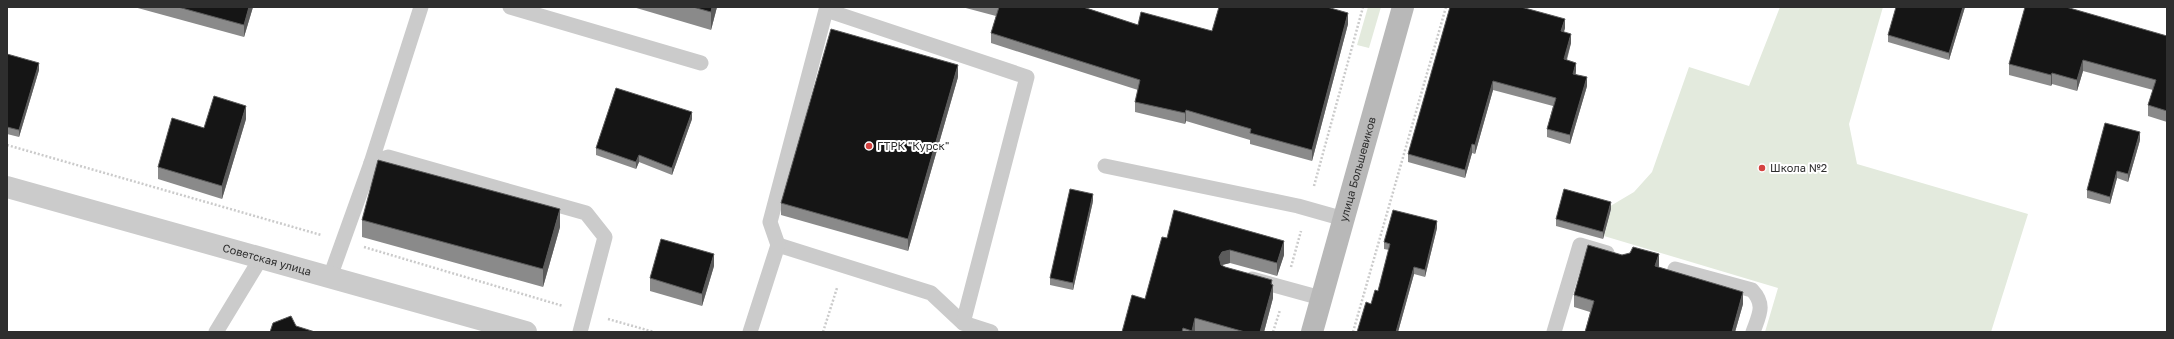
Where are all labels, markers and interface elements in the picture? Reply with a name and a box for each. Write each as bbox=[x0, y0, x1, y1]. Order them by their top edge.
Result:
street label: улица Большевиков bbox=[1336, 115, 1378, 223]
place label: ГТРК "Курск" bbox=[877, 139, 949, 152]
marker: ГТРК "Курск" bbox=[864, 141, 874, 151]
place label: Школа №2 bbox=[1770, 161, 1827, 174]
marker: Школа №2 bbox=[1757, 163, 1767, 173]
street label: Советская улица bbox=[221, 241, 313, 278]

